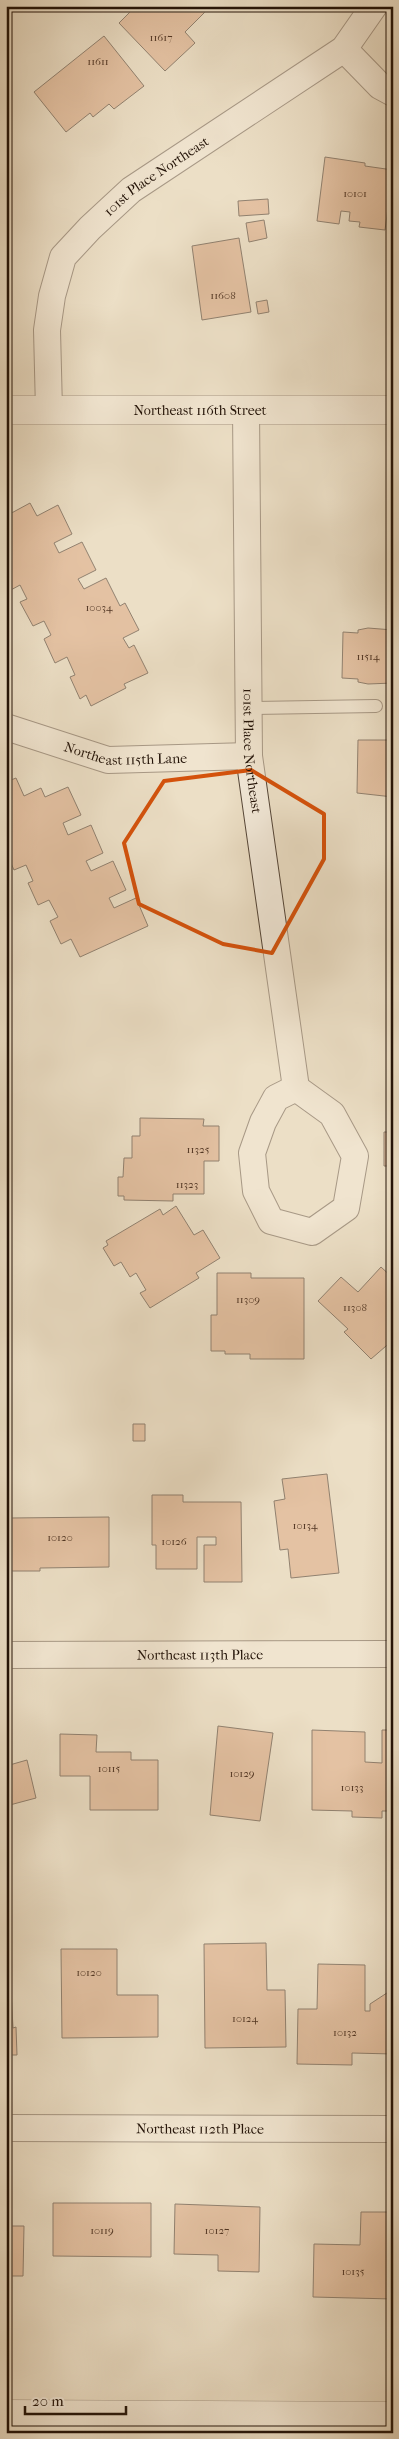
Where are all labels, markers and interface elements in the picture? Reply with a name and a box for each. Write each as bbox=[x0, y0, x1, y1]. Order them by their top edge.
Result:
house number: 11617 bbox=[150, 31, 172, 44]
house number: 11611 bbox=[87, 55, 109, 68]
street label: 101st Place Northeast bbox=[100, 132, 212, 219]
house number: 10101 bbox=[343, 187, 367, 200]
house number: 11608 bbox=[210, 289, 236, 302]
street label: Northeast 116th Street bbox=[133, 402, 267, 419]
house number: 10034 bbox=[85, 601, 113, 614]
house number: 11514 bbox=[357, 650, 380, 663]
street label: 101st Place Northeast bbox=[240, 688, 266, 814]
street label: Northeast 115th Lane bbox=[62, 738, 187, 769]
house number: 11325 bbox=[187, 1143, 210, 1156]
house number: 11323 bbox=[176, 1178, 198, 1191]
house number: 11309 bbox=[236, 1293, 260, 1306]
house number: 11308 bbox=[343, 1301, 367, 1314]
house number: 10134 bbox=[293, 1519, 318, 1532]
house number: 10120 bbox=[47, 1531, 73, 1544]
house number: 10126 bbox=[161, 1535, 187, 1548]
street label: Northeast 113th Place bbox=[137, 1646, 263, 1663]
house number: 10115 bbox=[98, 1762, 120, 1775]
house number: 10129 bbox=[229, 1767, 255, 1780]
house number: 10133 bbox=[341, 1781, 363, 1794]
house number: 10120 bbox=[76, 1966, 102, 1979]
house number: 10124 bbox=[232, 2012, 258, 2025]
house number: 10132 bbox=[333, 2026, 357, 2039]
street label: Northeast 112th Place bbox=[136, 2120, 264, 2137]
house number: 10119 bbox=[90, 2224, 114, 2237]
house number: 10127 bbox=[205, 2224, 229, 2237]
house number: 10135 bbox=[341, 2265, 365, 2278]
scale bar bbox=[25, 2384, 126, 2416]
text: 20 m bbox=[32, 2392, 64, 2410]

